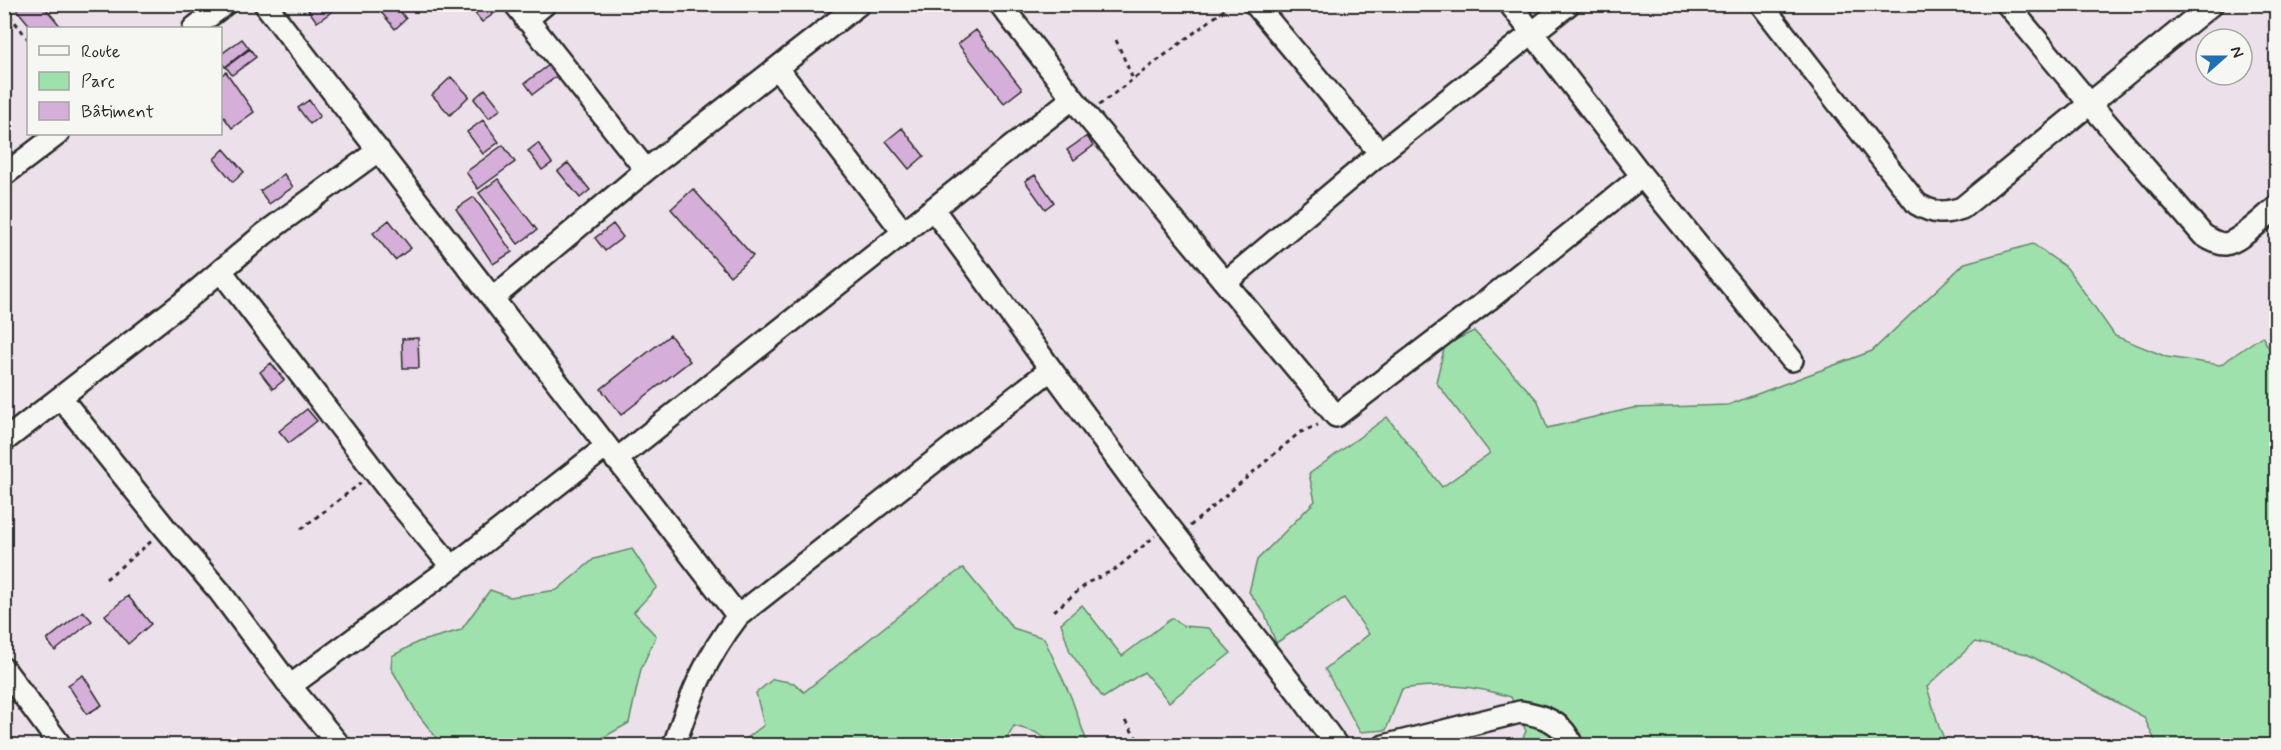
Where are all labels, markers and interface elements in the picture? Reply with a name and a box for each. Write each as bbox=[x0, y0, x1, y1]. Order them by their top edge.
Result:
legend bbox=[27, 27, 222, 135]
north arrow bbox=[2194, 27, 2254, 87]
text: Route bbox=[81, 40, 120, 64]
text: N bbox=[2225, 43, 2248, 61]
text: Parc bbox=[81, 70, 115, 94]
text: Bâtiment bbox=[81, 100, 154, 124]

